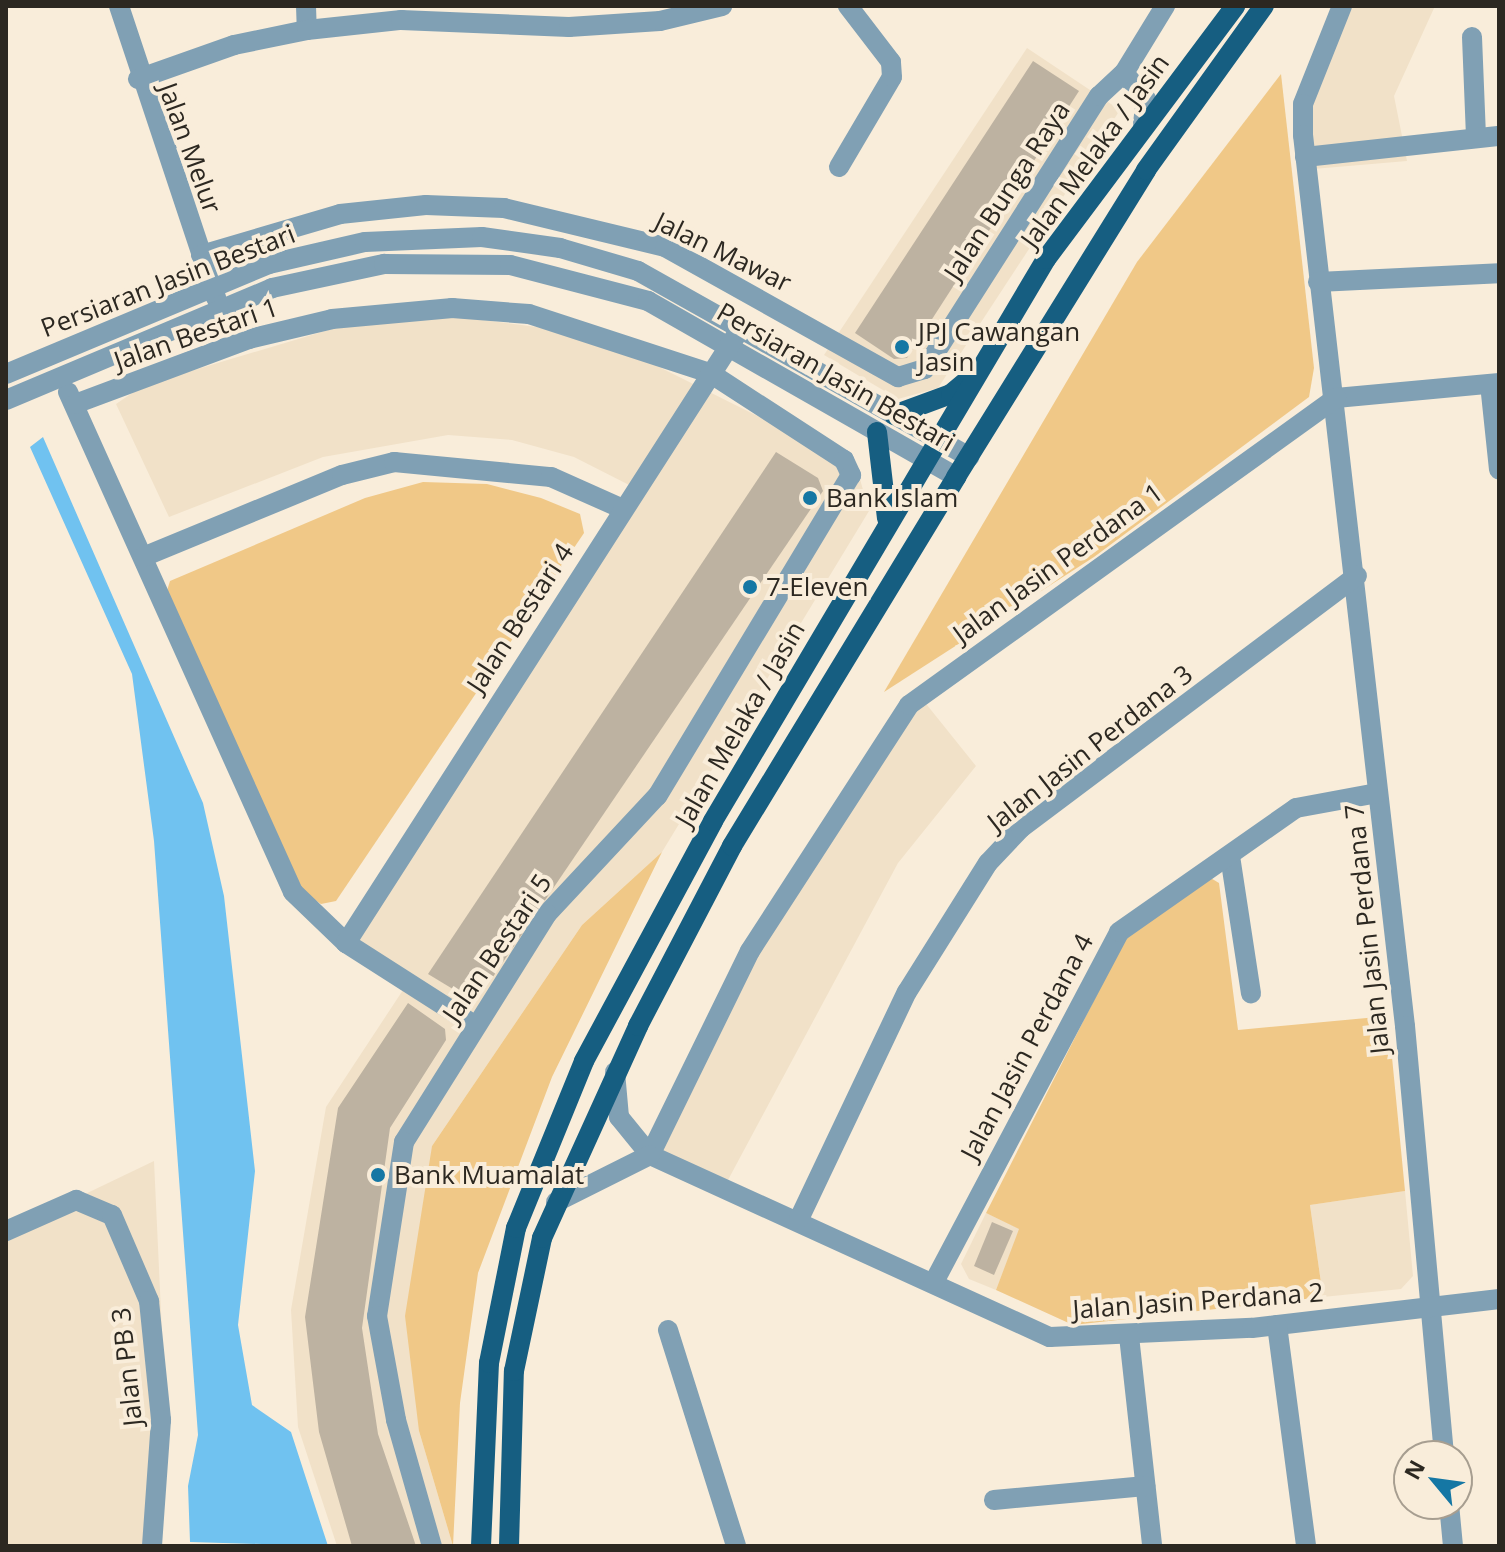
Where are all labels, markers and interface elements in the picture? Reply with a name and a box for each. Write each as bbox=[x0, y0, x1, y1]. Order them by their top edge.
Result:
street label: Jalan Melaka / Jasin bbox=[1014, 48, 1176, 254]
street label: Jalan Melur bbox=[152, 79, 228, 217]
street label: Jalan Bunga Raya bbox=[938, 96, 1076, 286]
street label: Jalan Mawar bbox=[650, 205, 796, 299]
street label: Persiaran Jasin Bestari bbox=[36, 218, 300, 344]
street label: Jalan Bestari 1 bbox=[110, 291, 282, 377]
street label: Persiaran Jasin Bestari bbox=[711, 296, 961, 458]
place label: JPJ Cawangan Jasin bbox=[918, 316, 1080, 378]
marker: JPJ Cawangan Jasin bbox=[893, 338, 911, 356]
street label: Jalan Jasin Perdana 1 bbox=[947, 476, 1169, 650]
place label: Bank Islam bbox=[826, 482, 958, 514]
marker: Bank Islam bbox=[801, 489, 819, 507]
street label: Jalan Bestari 4 bbox=[460, 538, 580, 698]
place label: 7-Eleven bbox=[766, 571, 868, 603]
marker: 7-Eleven bbox=[741, 578, 759, 596]
street label: Jalan Melaka / Jasin bbox=[669, 616, 811, 832]
street label: Jalan Jasin Perdana 3 bbox=[981, 658, 1199, 838]
street label: Jalan Jasin Perdana 7 bbox=[1338, 802, 1396, 1056]
street label: Jalan Bestari 5 bbox=[436, 868, 558, 1028]
street label: Jalan Jasin Perdana 4 bbox=[954, 929, 1100, 1165]
place label: Bank Muamalat bbox=[394, 1159, 584, 1191]
marker: Bank Muamalat bbox=[369, 1166, 387, 1184]
street label: Jalan Jasin Perdana 2 bbox=[1071, 1277, 1325, 1325]
street label: Jalan PB 3 bbox=[105, 1306, 149, 1428]
north arrow bbox=[1393, 1440, 1473, 1520]
text: N bbox=[1396, 1454, 1431, 1484]

